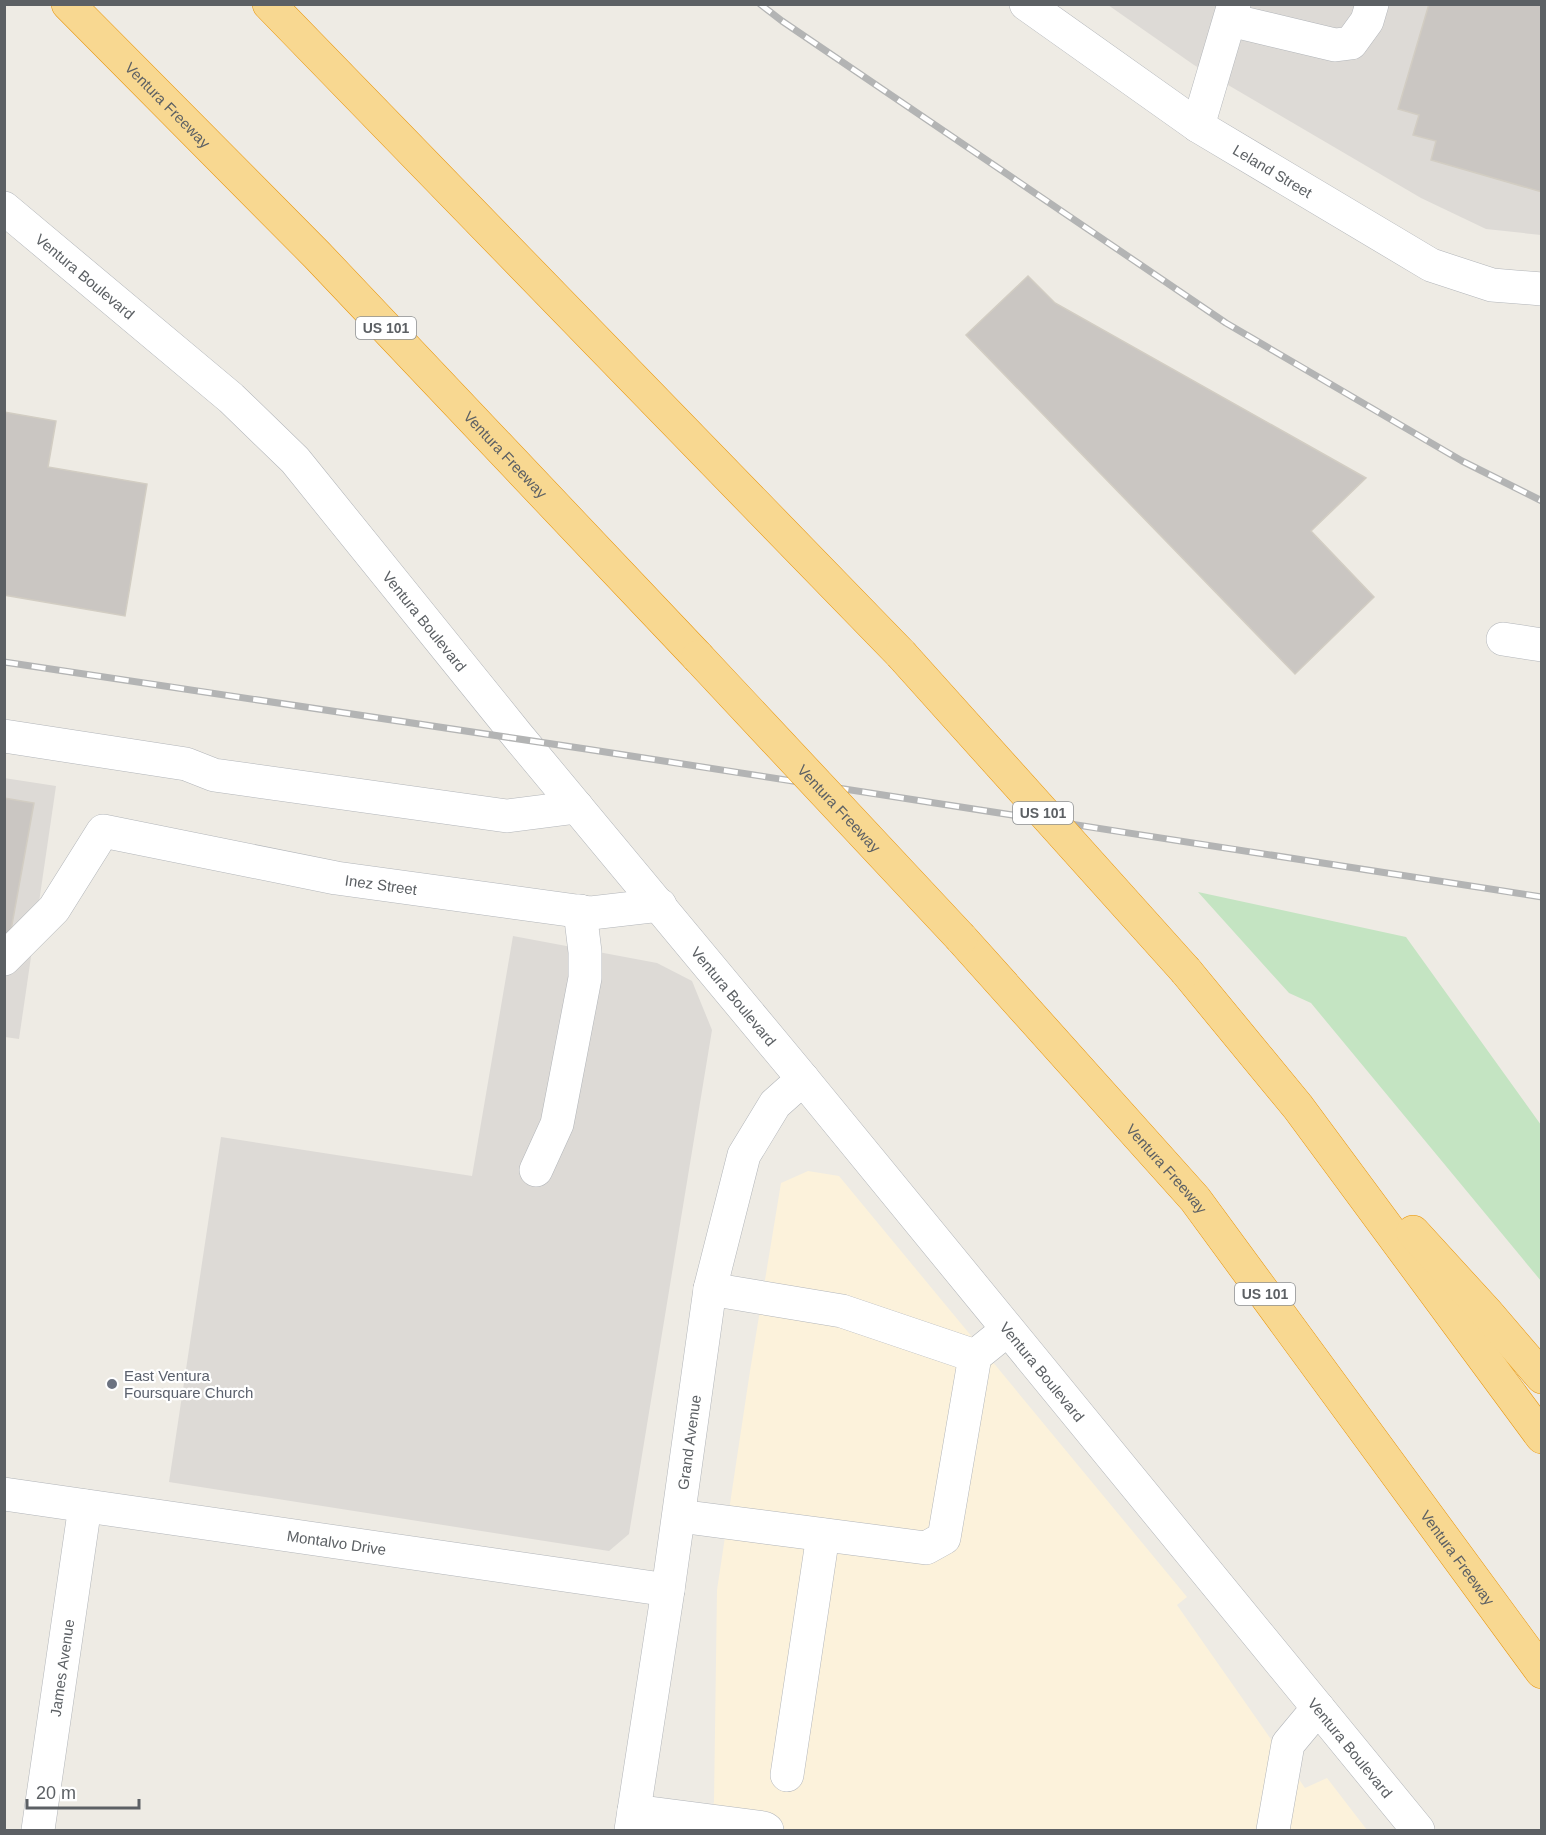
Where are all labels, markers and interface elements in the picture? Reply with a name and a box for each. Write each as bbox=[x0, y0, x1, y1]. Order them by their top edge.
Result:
street label: Ventura Freeway bbox=[122, 59, 214, 151]
street label: Leland Street bbox=[1230, 140, 1316, 201]
street label: Ventura Boulevard bbox=[32, 230, 138, 322]
road number: US 101 bbox=[356, 317, 416, 339]
street label: Ventura Freeway bbox=[461, 407, 551, 502]
street label: Ventura Boulevard bbox=[380, 568, 470, 674]
street label: Ventura Freeway bbox=[794, 761, 885, 856]
road number: US 101 bbox=[1013, 802, 1073, 824]
street label: Inez Street bbox=[344, 871, 419, 898]
street label: Ventura Boulevard bbox=[688, 943, 780, 1049]
street label: Ventura Freeway bbox=[1123, 1120, 1211, 1217]
road number: US 101 bbox=[1235, 1283, 1295, 1305]
street label: Ventura Boulevard bbox=[997, 1318, 1088, 1425]
place label: East Ventura Foursquare Church bbox=[124, 1367, 253, 1401]
marker: East Ventura Foursquare Church bbox=[105, 1377, 119, 1391]
street label: Grand Avenue bbox=[674, 1394, 704, 1491]
street label: Ventura Freeway bbox=[1417, 1507, 1499, 1609]
street label: Montalvo Drive bbox=[286, 1527, 387, 1558]
street label: James Avenue bbox=[46, 1618, 77, 1717]
street label: Ventura Boulevard bbox=[1305, 1694, 1396, 1801]
scale bar bbox=[27, 1772, 140, 1810]
text: 20 m bbox=[36, 1783, 76, 1803]

